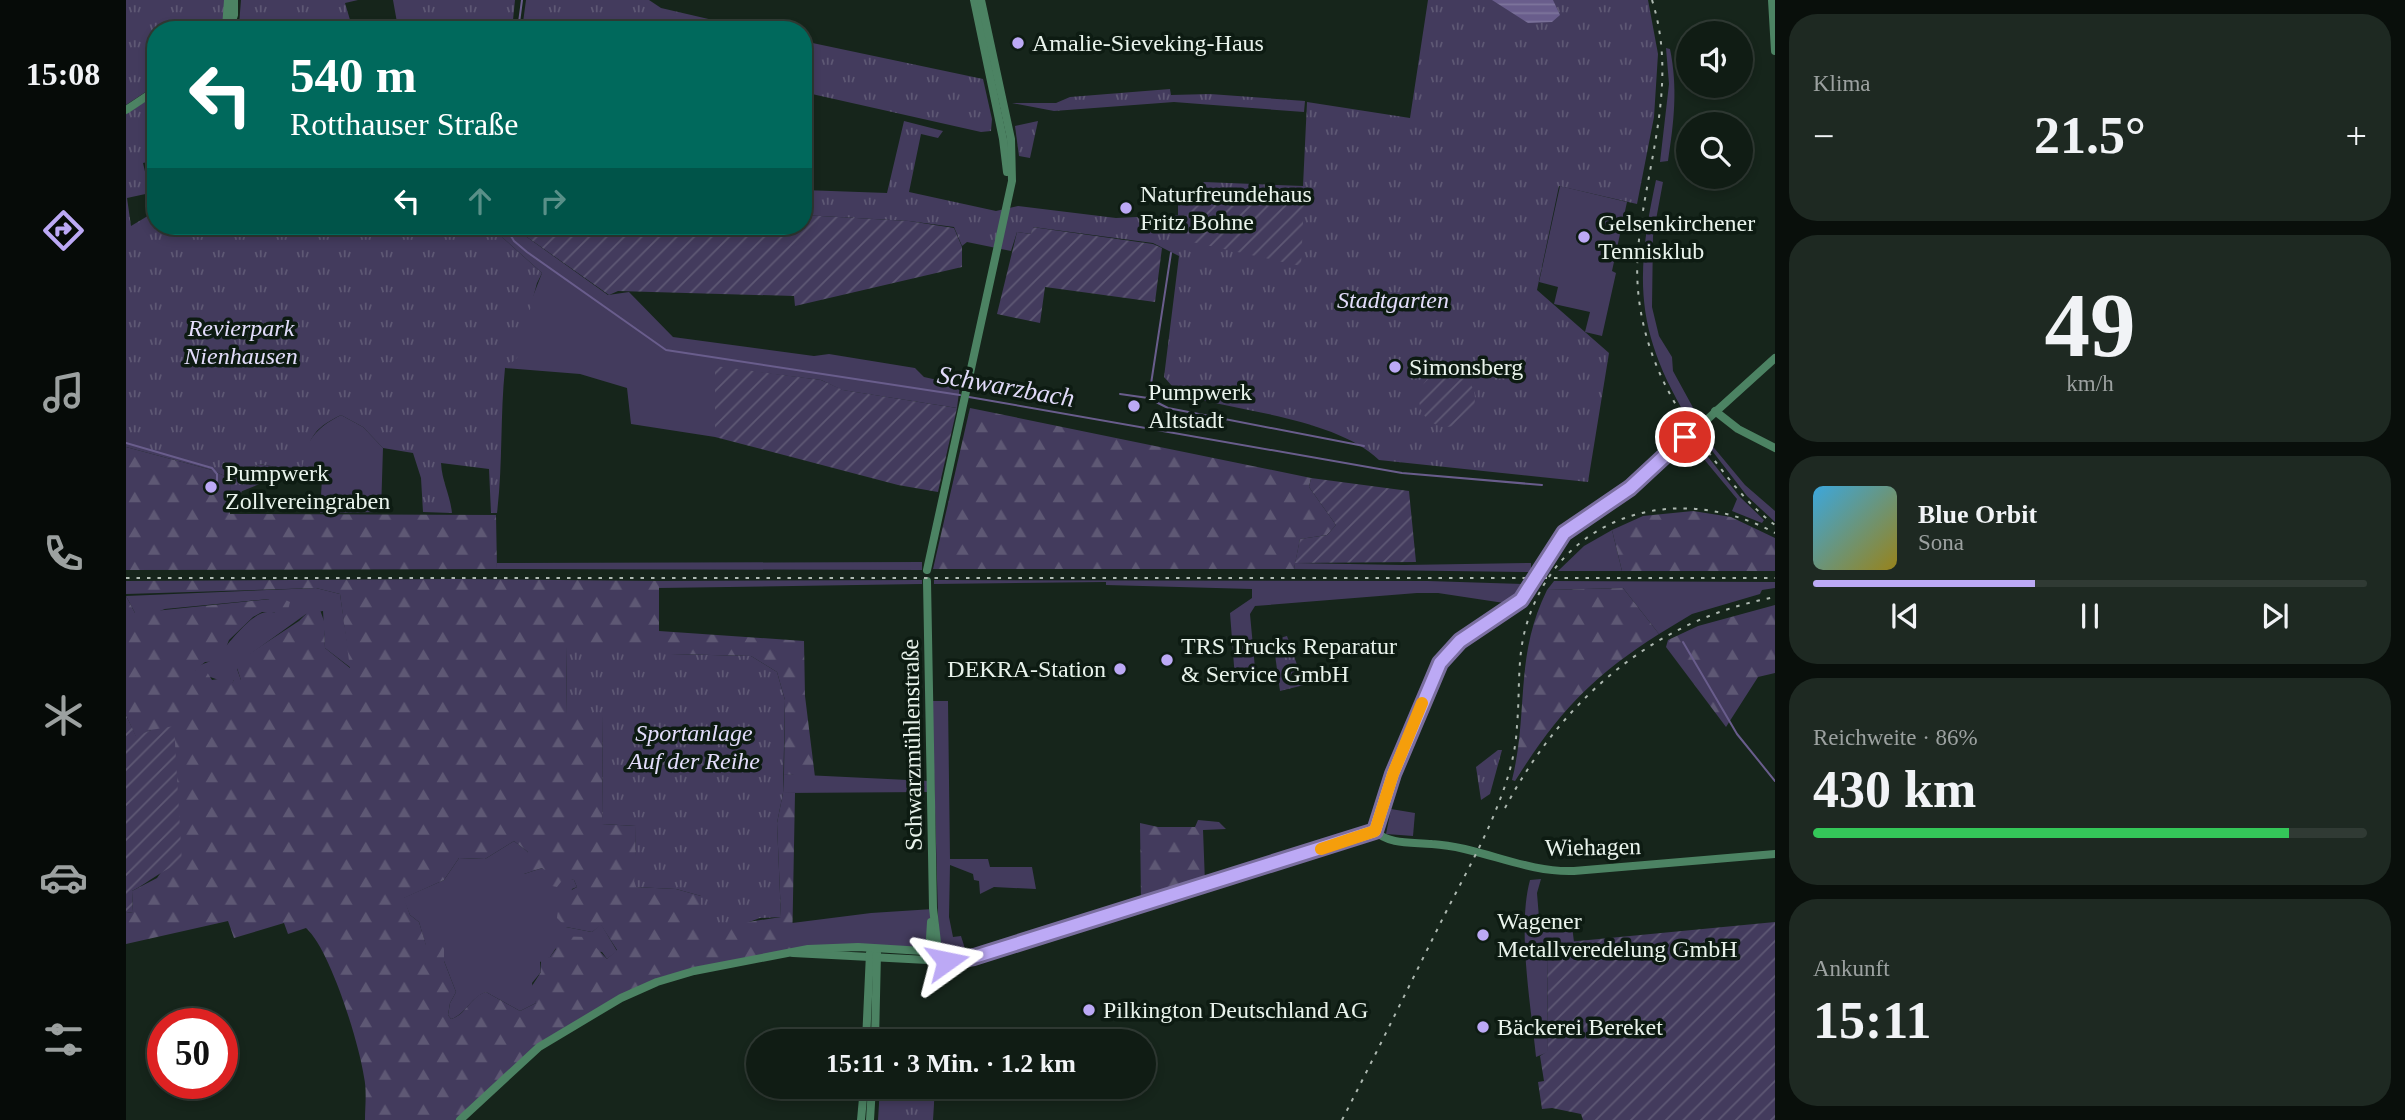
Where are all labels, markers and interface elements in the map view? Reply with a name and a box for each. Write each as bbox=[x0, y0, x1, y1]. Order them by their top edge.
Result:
map controls bbox=[1676, 21, 1753, 189]
button: sound bbox=[1676, 21, 1753, 98]
place label: Amalie-Sieveking-Haus bbox=[1032, 30, 1264, 56]
marker: Amalie-Sieveking-Haus bbox=[1010, 35, 1026, 51]
text: 540 m bbox=[290, 48, 417, 103]
icon: left bbox=[175, 49, 266, 140]
text: 15:08 bbox=[26, 56, 100, 92]
text: Klima bbox=[1813, 71, 1871, 96]
text: Rotthauser Straße bbox=[290, 106, 518, 142]
text: 21.5° bbox=[2034, 107, 2146, 164]
button: search bbox=[1676, 112, 1753, 189]
text: − bbox=[1813, 115, 1834, 157]
text: + bbox=[2346, 115, 2367, 157]
place label: Naturfreundehaus Fritz Bohne bbox=[1140, 181, 1312, 235]
icon: left bbox=[388, 182, 426, 220]
icon: ahead bbox=[461, 182, 499, 220]
icon: right bbox=[534, 182, 572, 220]
marker: Naturfreundehaus Fritz Bohne bbox=[1118, 200, 1134, 216]
icon: directions bbox=[39, 206, 88, 255]
place label: Gelsenkirchener Tennisklub bbox=[1598, 210, 1755, 264]
marker: Gelsenkirchener Tennisklub bbox=[1576, 229, 1592, 245]
text: 49 bbox=[2045, 275, 2136, 376]
park label: Stadtgarten bbox=[1337, 287, 1449, 313]
park label: Revierpark Nienhausen bbox=[183, 315, 298, 369]
place label: Simonsberg bbox=[1409, 354, 1523, 380]
marker: Simonsberg bbox=[1387, 359, 1403, 375]
water label: Schwarzbach bbox=[935, 360, 1077, 413]
icon: music bbox=[39, 368, 88, 417]
text: km/h bbox=[2066, 371, 2114, 396]
place label: Pumpwerk Altstadt bbox=[1148, 379, 1252, 433]
marker: Pumpwerk Altstadt bbox=[1126, 398, 1142, 414]
pin bbox=[1655, 407, 1715, 467]
icon: arrive bbox=[1666, 418, 1704, 456]
place label: Pumpwerk Zollvereingraben bbox=[225, 460, 390, 514]
marker: Pumpwerk Zollvereingraben bbox=[203, 479, 219, 495]
text: Blue Orbit bbox=[1918, 500, 2037, 529]
icon: phone bbox=[39, 529, 88, 578]
text: Sona bbox=[1918, 530, 1964, 555]
icon: previous bbox=[1886, 597, 1924, 635]
icon: pause bbox=[2071, 597, 2109, 635]
icon: next bbox=[2256, 597, 2294, 635]
place label: TRS Trucks Reparatur & Service GmbH bbox=[1181, 633, 1397, 687]
street label: Schwarzmühlenstraße bbox=[897, 639, 927, 851]
marker: TRS Trucks Reparatur & Service GmbH bbox=[1159, 652, 1175, 668]
place label: DEKRA-Station bbox=[947, 656, 1106, 682]
marker: DEKRA-Station bbox=[1112, 661, 1128, 677]
icon: climate bbox=[39, 691, 88, 740]
park label: Sportanlage Auf der Reihe bbox=[626, 720, 760, 774]
text: Reichweite · 86% bbox=[1813, 725, 1978, 750]
text: 430 km bbox=[1813, 761, 1976, 818]
street label: Wiehagen bbox=[1545, 833, 1641, 861]
icon: car bbox=[39, 853, 88, 902]
place label: Wagener Metallveredelung GmbH bbox=[1497, 908, 1738, 962]
position arrow bbox=[910, 924, 984, 998]
marker: Wagener Metallveredelung GmbH bbox=[1475, 927, 1491, 943]
text: Ankunft bbox=[1813, 956, 1890, 981]
text: 15:11 bbox=[1813, 992, 1931, 1049]
place label: Pilkington Deutschland AG bbox=[1103, 997, 1368, 1023]
marker: Pilkington Deutschland AG bbox=[1081, 1002, 1097, 1018]
speed limit sign: 50 bbox=[147, 1008, 238, 1099]
place label: Bäckerei Bereket bbox=[1497, 1014, 1663, 1040]
icon: filters bbox=[39, 1015, 88, 1064]
marker: Bäckerei Bereket bbox=[1475, 1019, 1491, 1035]
text: 15:11 · 3 Min. · 1.2 km bbox=[826, 1049, 1076, 1078]

